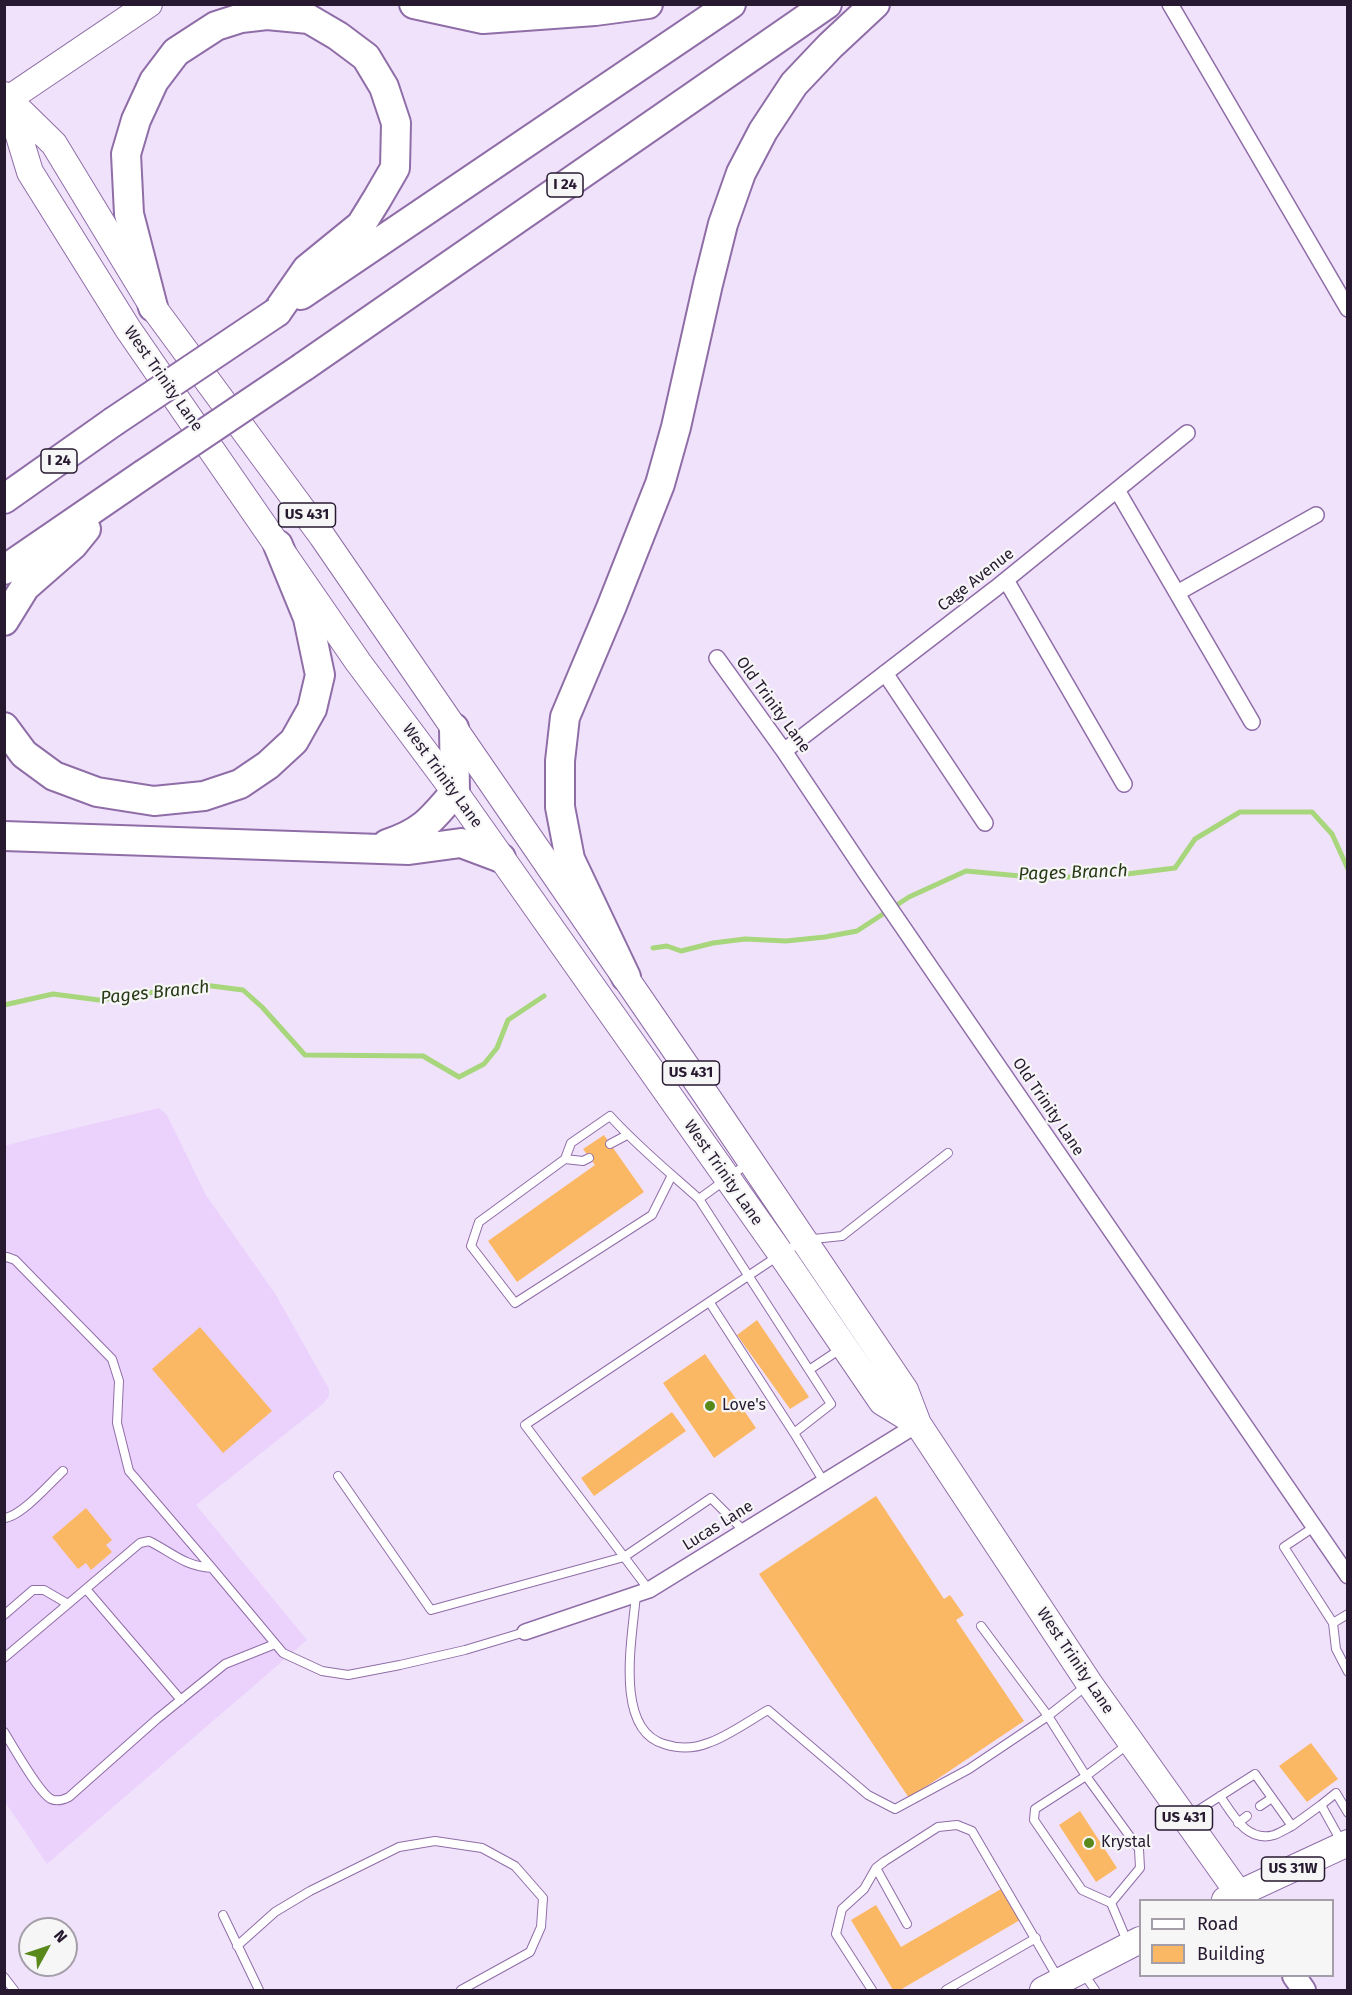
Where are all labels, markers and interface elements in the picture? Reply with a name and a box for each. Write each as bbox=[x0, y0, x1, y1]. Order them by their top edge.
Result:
road number: I 24 bbox=[547, 173, 583, 197]
street label: West Trinity Lane bbox=[120, 323, 206, 435]
road number: I 24 bbox=[41, 449, 77, 473]
road number: US 431 bbox=[278, 503, 336, 527]
street label: Cage Avenue bbox=[934, 544, 1018, 616]
street label: Old Trinity Lane bbox=[732, 653, 814, 757]
street label: West Trinity Lane bbox=[398, 720, 486, 832]
water label: Pages Branch bbox=[1018, 860, 1128, 886]
water label: Pages Branch bbox=[99, 977, 211, 1009]
street label: Old Trinity Lane bbox=[1008, 1054, 1088, 1160]
road number: US 431 bbox=[662, 1061, 720, 1085]
street label: West Trinity Lane bbox=[680, 1117, 766, 1229]
place label: Love's bbox=[722, 1396, 766, 1416]
marker: Love's bbox=[703, 1399, 717, 1413]
street label: Lucas Lane bbox=[679, 1497, 757, 1555]
street label: West Trinity Lane bbox=[1032, 1604, 1118, 1718]
road number: US 431 bbox=[1156, 1806, 1212, 1830]
place label: Krystal bbox=[1101, 1833, 1151, 1853]
marker: Krystal bbox=[1082, 1836, 1096, 1850]
road number: US 31W bbox=[1262, 1857, 1324, 1881]
legend bbox=[1139, 1899, 1334, 1977]
text: Road bbox=[1197, 1913, 1239, 1935]
north arrow bbox=[18, 1917, 78, 1977]
text: N bbox=[50, 1926, 71, 1947]
text: Building bbox=[1197, 1943, 1264, 1965]

